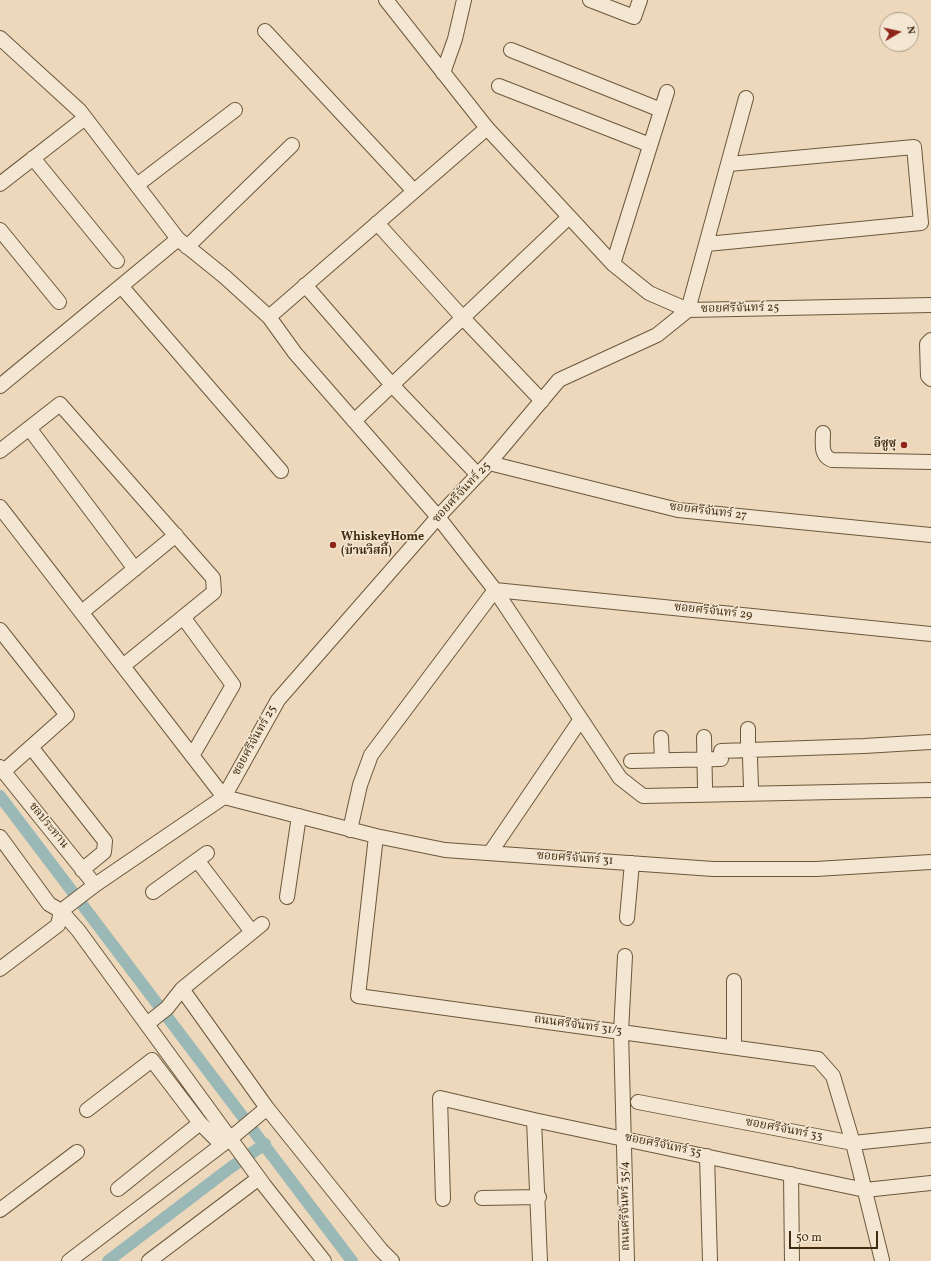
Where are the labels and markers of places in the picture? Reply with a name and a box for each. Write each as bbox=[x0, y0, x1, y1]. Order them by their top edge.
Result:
place label: อีซูซุ bbox=[874, 438, 896, 452]
marker: อีซูซุ bbox=[899, 440, 909, 450]
place label: WhiskeyHome (บ้านวิสกี้) bbox=[341, 531, 424, 559]
marker: WhiskeyHome (บ้านวิสกี้) bbox=[328, 540, 338, 550]

